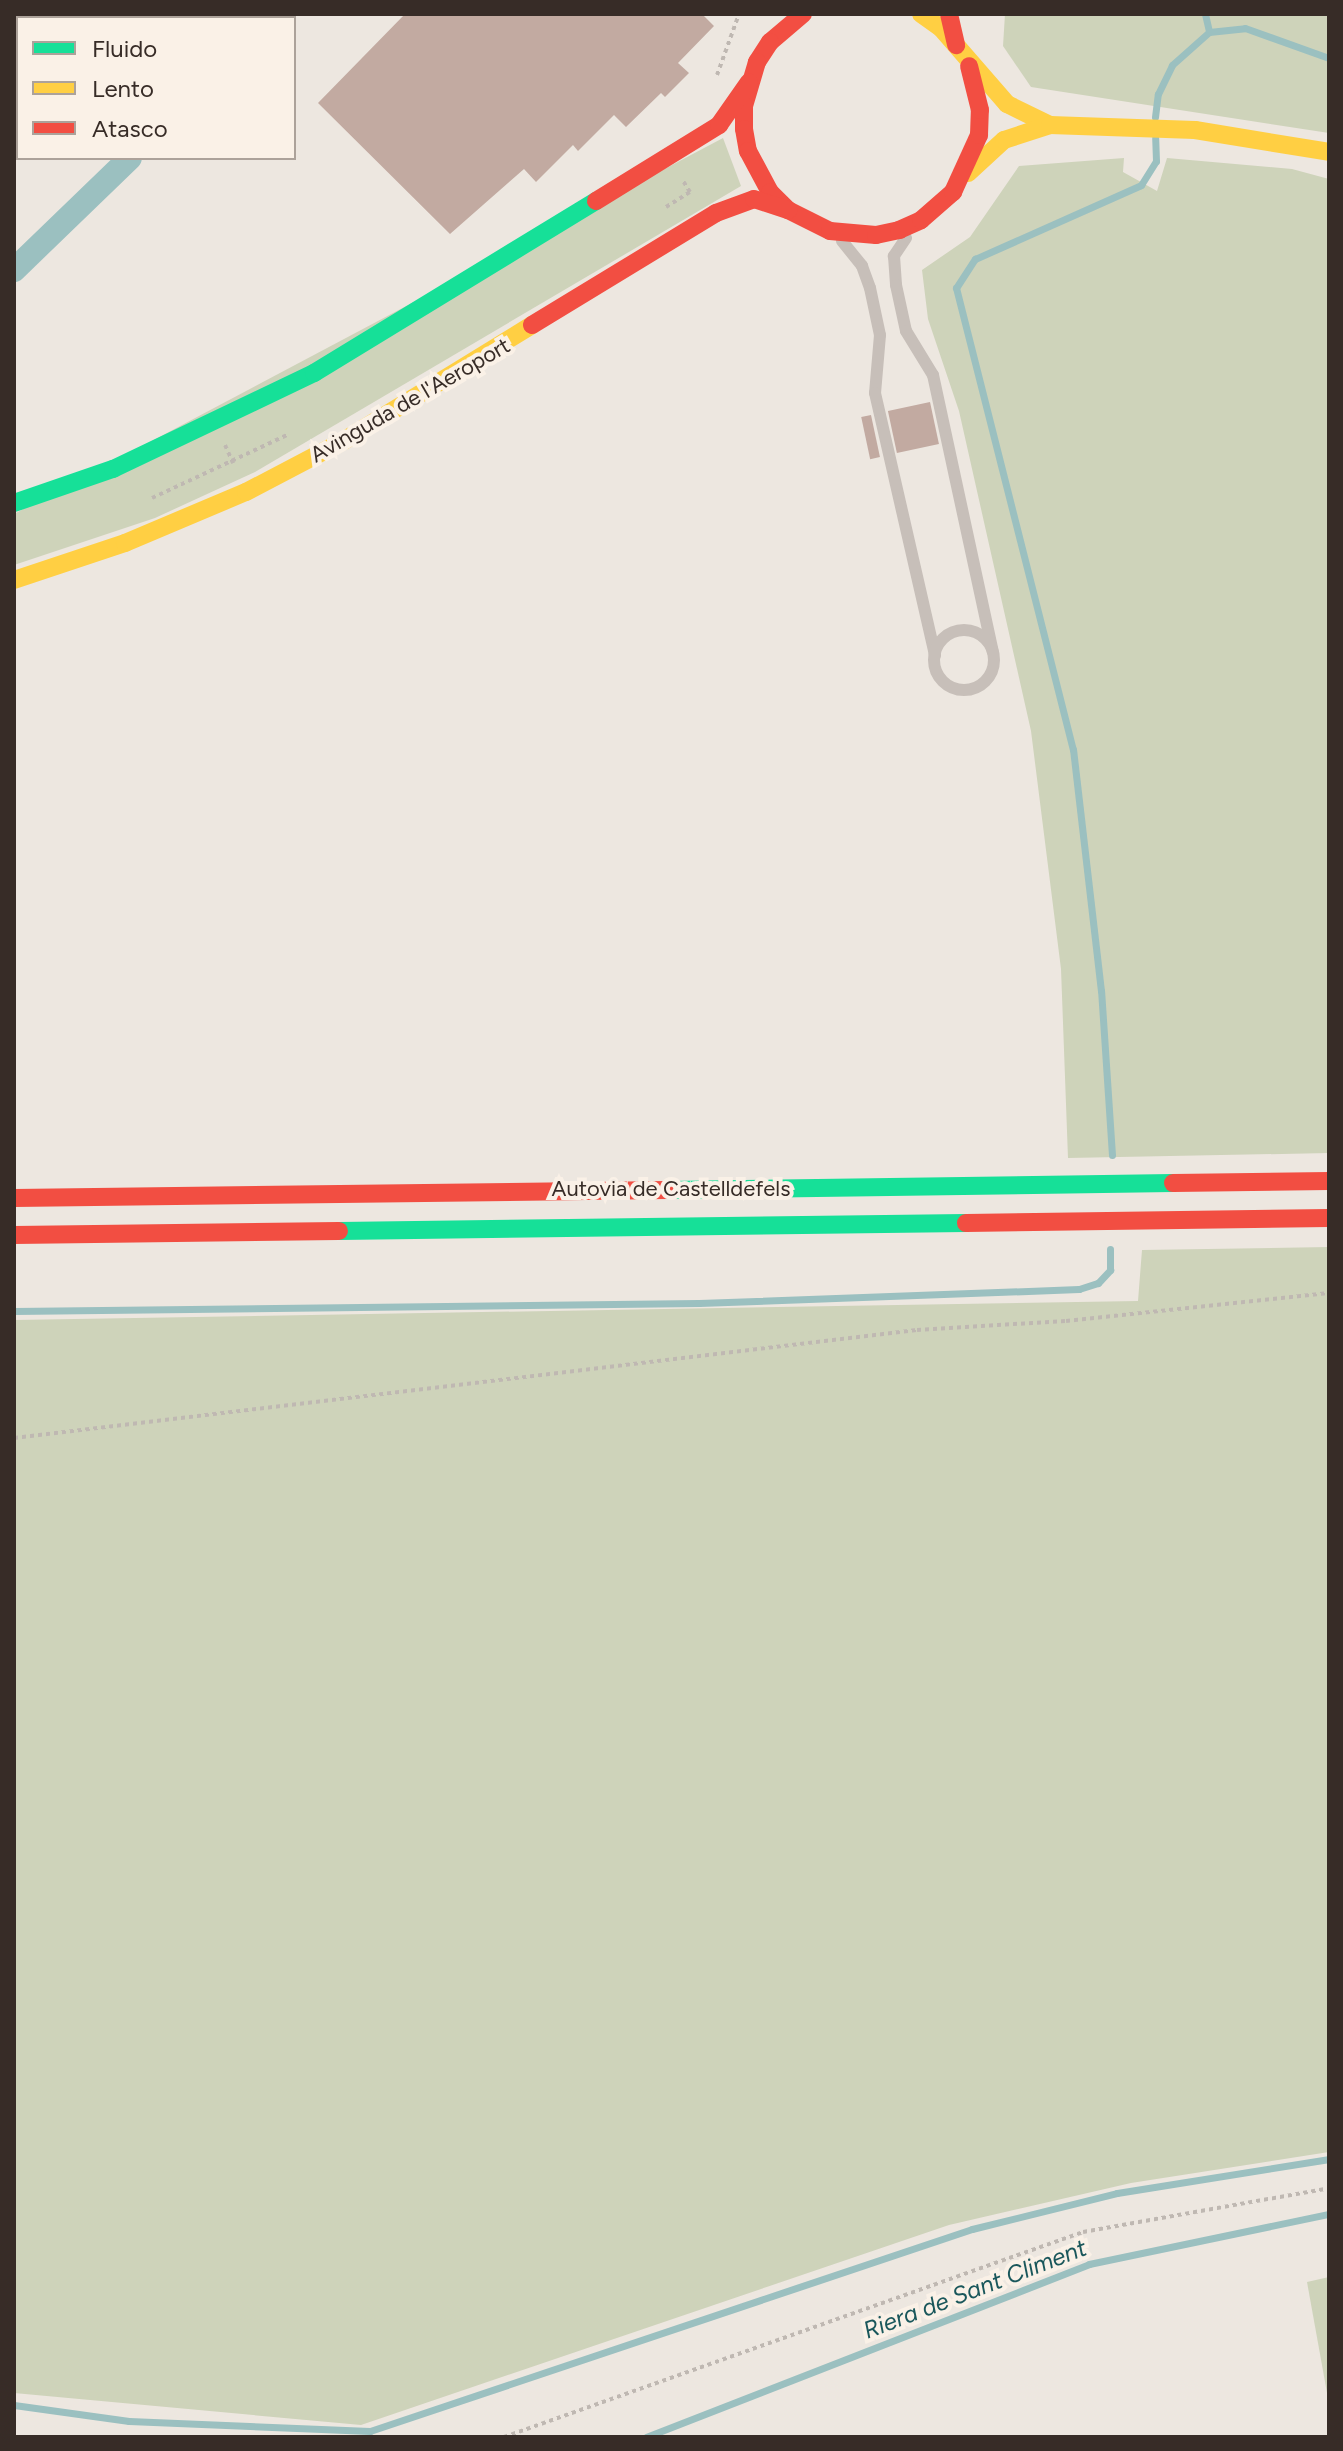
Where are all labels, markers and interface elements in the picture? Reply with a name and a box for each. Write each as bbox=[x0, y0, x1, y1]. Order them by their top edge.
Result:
legend bbox=[16, 16, 296, 160]
text: Fluido bbox=[92, 34, 157, 63]
text: Lento bbox=[92, 74, 154, 103]
text: Atasco bbox=[92, 114, 168, 143]
street label: Avinguda de l'Aeroport bbox=[305, 332, 515, 468]
street label: Autovia de Castelldefels bbox=[552, 1176, 790, 1202]
water label: Riera de Sant Climent bbox=[859, 2233, 1091, 2345]

